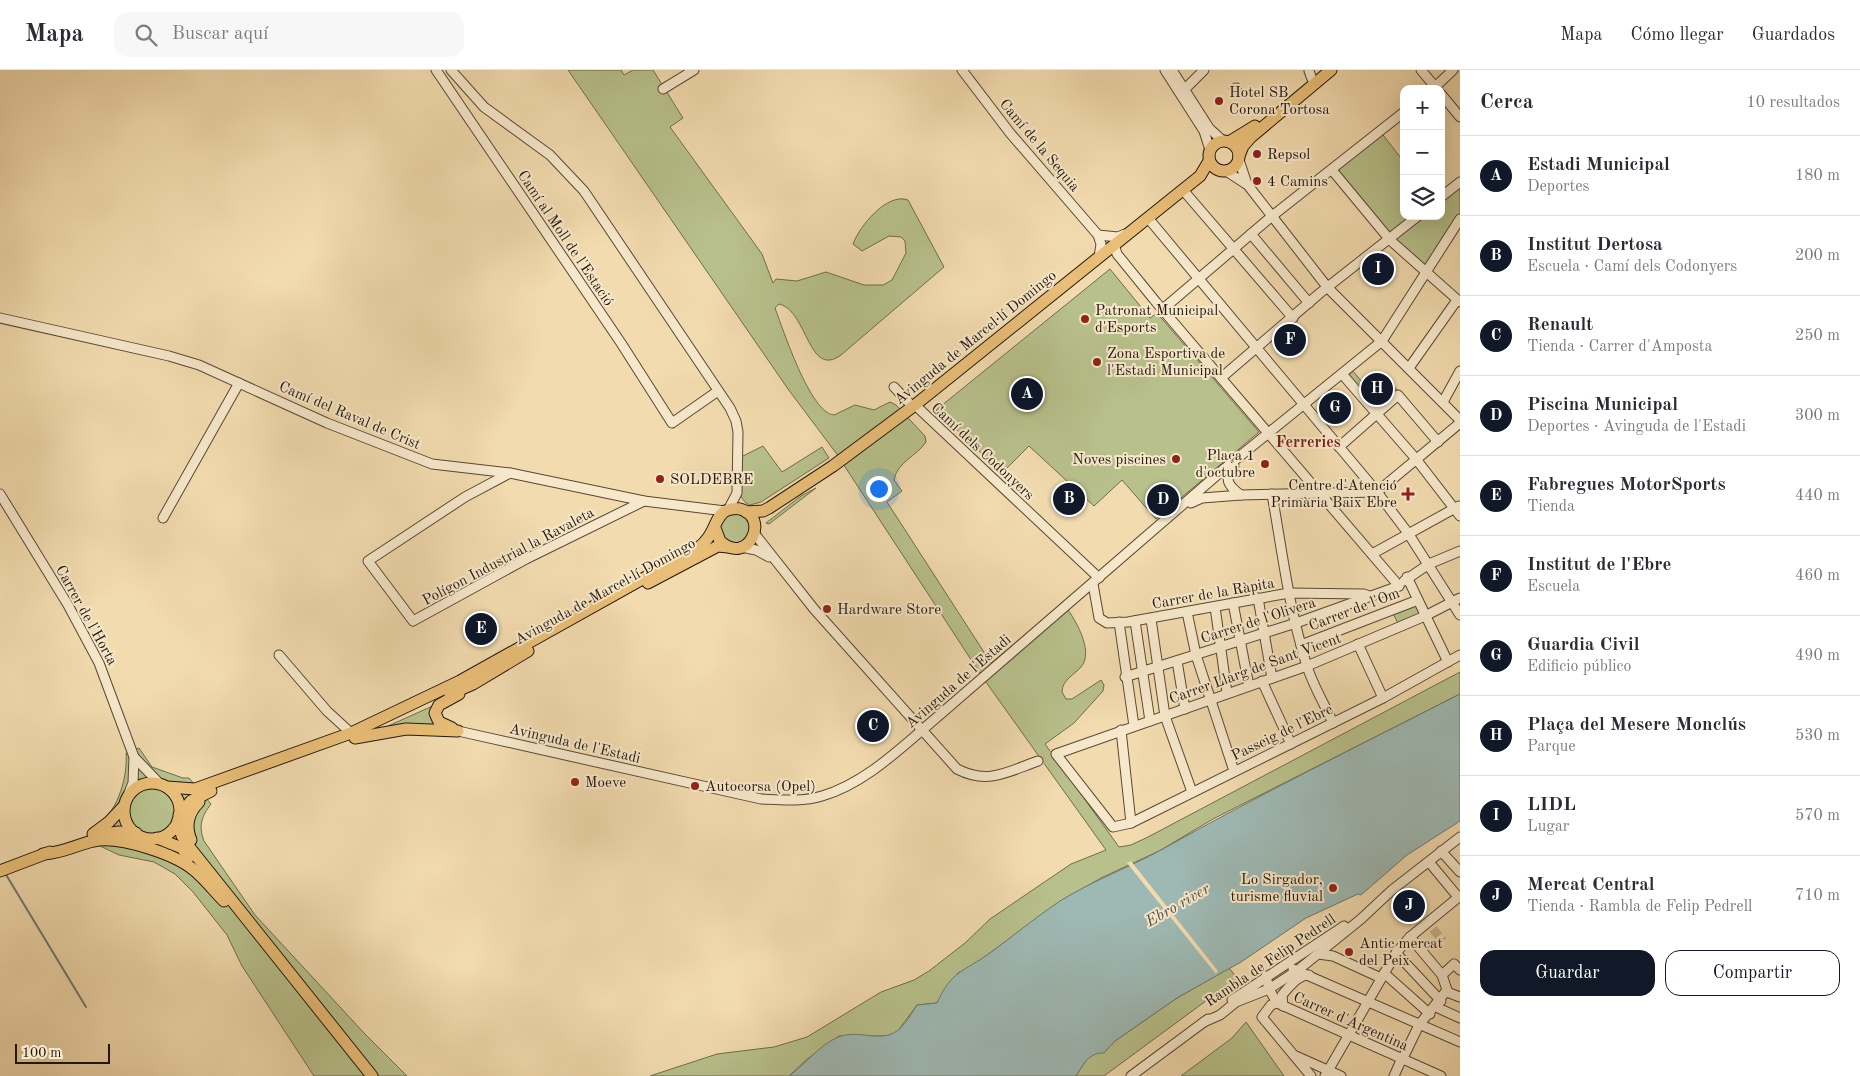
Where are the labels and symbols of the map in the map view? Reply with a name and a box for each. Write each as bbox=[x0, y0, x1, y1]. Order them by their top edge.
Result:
place label: Hotel SB Corona Tortosa bbox=[1229, 86, 1330, 118]
marker: Hotel SB Corona Tortosa bbox=[1213, 95, 1225, 107]
street label: Camí de la Sequia bbox=[996, 97, 1082, 195]
marker: Repsol bbox=[1251, 148, 1263, 160]
place label: Repsol bbox=[1267, 148, 1310, 163]
street label: Camí al Moll de l'Estació bbox=[514, 168, 616, 309]
marker: 4 Camins bbox=[1251, 175, 1263, 187]
place label: 4 Camins bbox=[1267, 175, 1328, 190]
pin: I bbox=[1362, 250, 1394, 288]
street label: Avinguda de Marcel·lí Domingo bbox=[890, 266, 1060, 408]
place label: Patronat Municipal d'Esports bbox=[1095, 304, 1218, 336]
marker: Patronat Municipal d'Esports bbox=[1079, 313, 1091, 325]
pin: F bbox=[1274, 321, 1306, 359]
place label: Zona Esportiva de l'Estadi Municipal bbox=[1107, 347, 1225, 379]
marker: Zona Esportiva de l'Estadi Municipal bbox=[1091, 356, 1103, 368]
pin: H bbox=[1361, 370, 1393, 408]
pin: A bbox=[1011, 375, 1043, 413]
street label: Camí del Raval de Crist bbox=[276, 380, 422, 453]
pin: G bbox=[1319, 389, 1351, 427]
street label: Camí dels Codonyers bbox=[928, 401, 1036, 504]
district label: Ferreries bbox=[1275, 435, 1341, 451]
place label: Plaça 1 d'octubre bbox=[1196, 449, 1255, 481]
place label: Noves piscines bbox=[1072, 453, 1166, 468]
marker: Noves piscines bbox=[1170, 453, 1182, 465]
marker: Plaça 1 d'octubre bbox=[1259, 458, 1271, 470]
marker: SOLDEBRE bbox=[654, 473, 666, 485]
place label: SOLDEBRE bbox=[670, 473, 753, 488]
your location bbox=[866, 476, 892, 502]
place label: Centre d'Atenció Primària Baix Ebre bbox=[1271, 479, 1397, 511]
pin: B bbox=[1053, 480, 1085, 518]
pin: D bbox=[1147, 481, 1179, 519]
marker: Centre d'Atenció Primària Baix Ebre bbox=[1401, 487, 1415, 501]
street label: Polígon Industrial la Ravaleta bbox=[420, 505, 598, 609]
street label: Avinguda de Marcel·lí Domingo bbox=[513, 536, 699, 648]
street label: Carrer de l'Horta bbox=[52, 563, 120, 669]
street label: Carrer de la Ràpita bbox=[1151, 576, 1276, 613]
street label: Carrer de l'Om bbox=[1307, 586, 1402, 635]
street label: Carrer de l'Olivera bbox=[1199, 596, 1318, 647]
marker: Hardware Store bbox=[821, 603, 833, 615]
place label: Hardware Store bbox=[837, 603, 941, 618]
pin: E bbox=[465, 610, 497, 648]
street label: Carrer Llarg de Sant Vicent bbox=[1167, 631, 1344, 708]
street label: Avinguda de l'Estadi bbox=[903, 632, 1015, 732]
street label: Passeig de l'Ebre bbox=[1230, 702, 1336, 764]
pin: C bbox=[857, 707, 889, 745]
street label: Avinguda de l'Estadi bbox=[508, 722, 642, 767]
marker: Moeve bbox=[569, 776, 581, 788]
place label: Moeve bbox=[585, 776, 626, 791]
marker: Autocorsa (Opel) bbox=[689, 780, 701, 792]
place label: Autocorsa (Opel) bbox=[705, 780, 816, 795]
place label: Lo Sirgador, turisme fluvial bbox=[1231, 873, 1323, 905]
water label: Ebro river bbox=[1142, 881, 1214, 931]
marker: Lo Sirgador, turisme fluvial bbox=[1327, 882, 1339, 894]
pin: J bbox=[1393, 887, 1425, 925]
street label: Rambla de Felip Pedrell bbox=[1203, 912, 1339, 1010]
place label: Antic mercat del Peix bbox=[1359, 937, 1443, 969]
marker: Antic mercat del Peix bbox=[1343, 946, 1355, 958]
street label: Carrer d'Argentina bbox=[1291, 990, 1411, 1055]
scale bar bbox=[15, 1041, 110, 1064]

